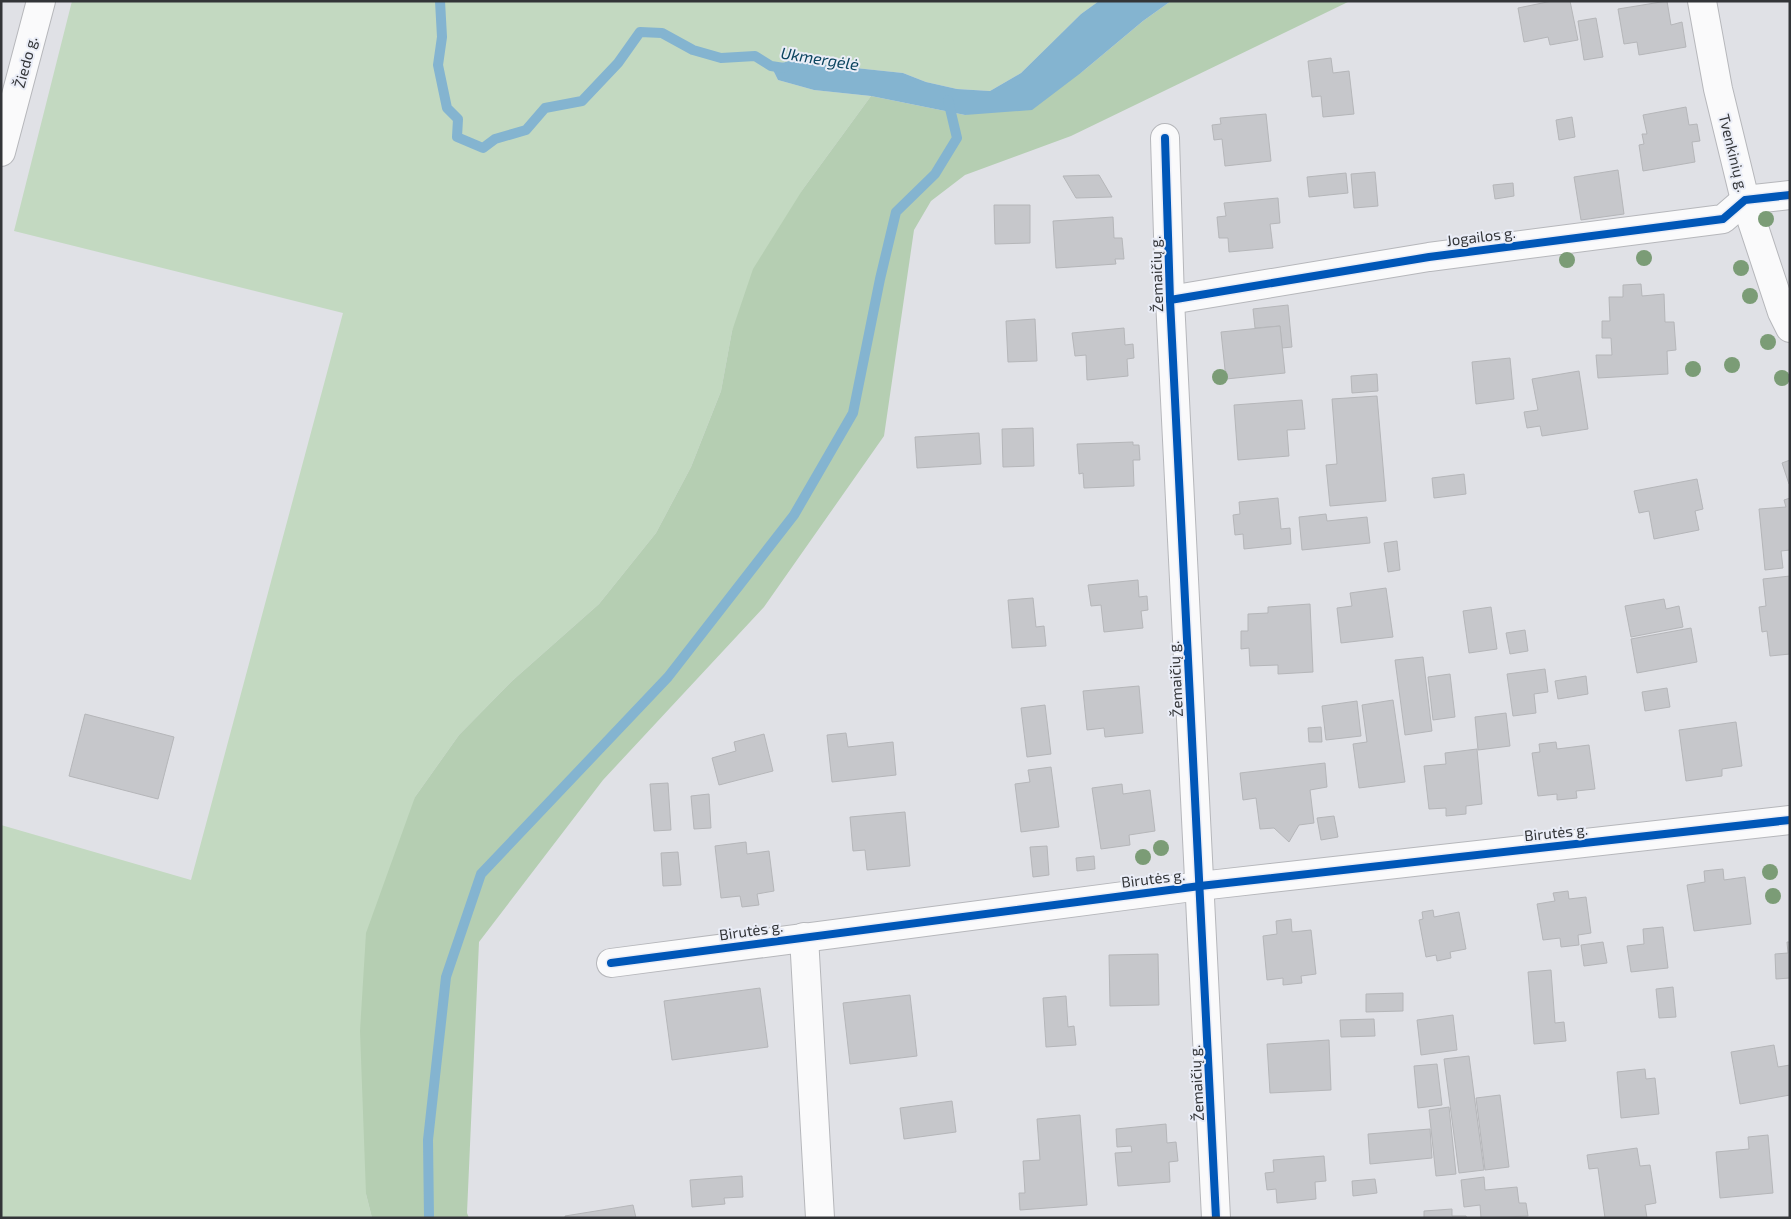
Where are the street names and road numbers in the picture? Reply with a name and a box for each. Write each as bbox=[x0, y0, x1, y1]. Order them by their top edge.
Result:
street label: Žiedo g. bbox=[10, 34, 40, 90]
street label: Tvenkinių g. bbox=[1716, 112, 1752, 194]
street label: Jogailos g. bbox=[1445, 223, 1517, 249]
street label: Žemaičių g. bbox=[1146, 236, 1166, 312]
street label: Žemaičių g. bbox=[1164, 640, 1186, 718]
street label: Birutės g. bbox=[1523, 820, 1589, 844]
street label: Birutės g. bbox=[1120, 865, 1186, 891]
street label: Birutės g. bbox=[718, 917, 784, 943]
street label: Žemaičių g. bbox=[1185, 1044, 1207, 1122]

